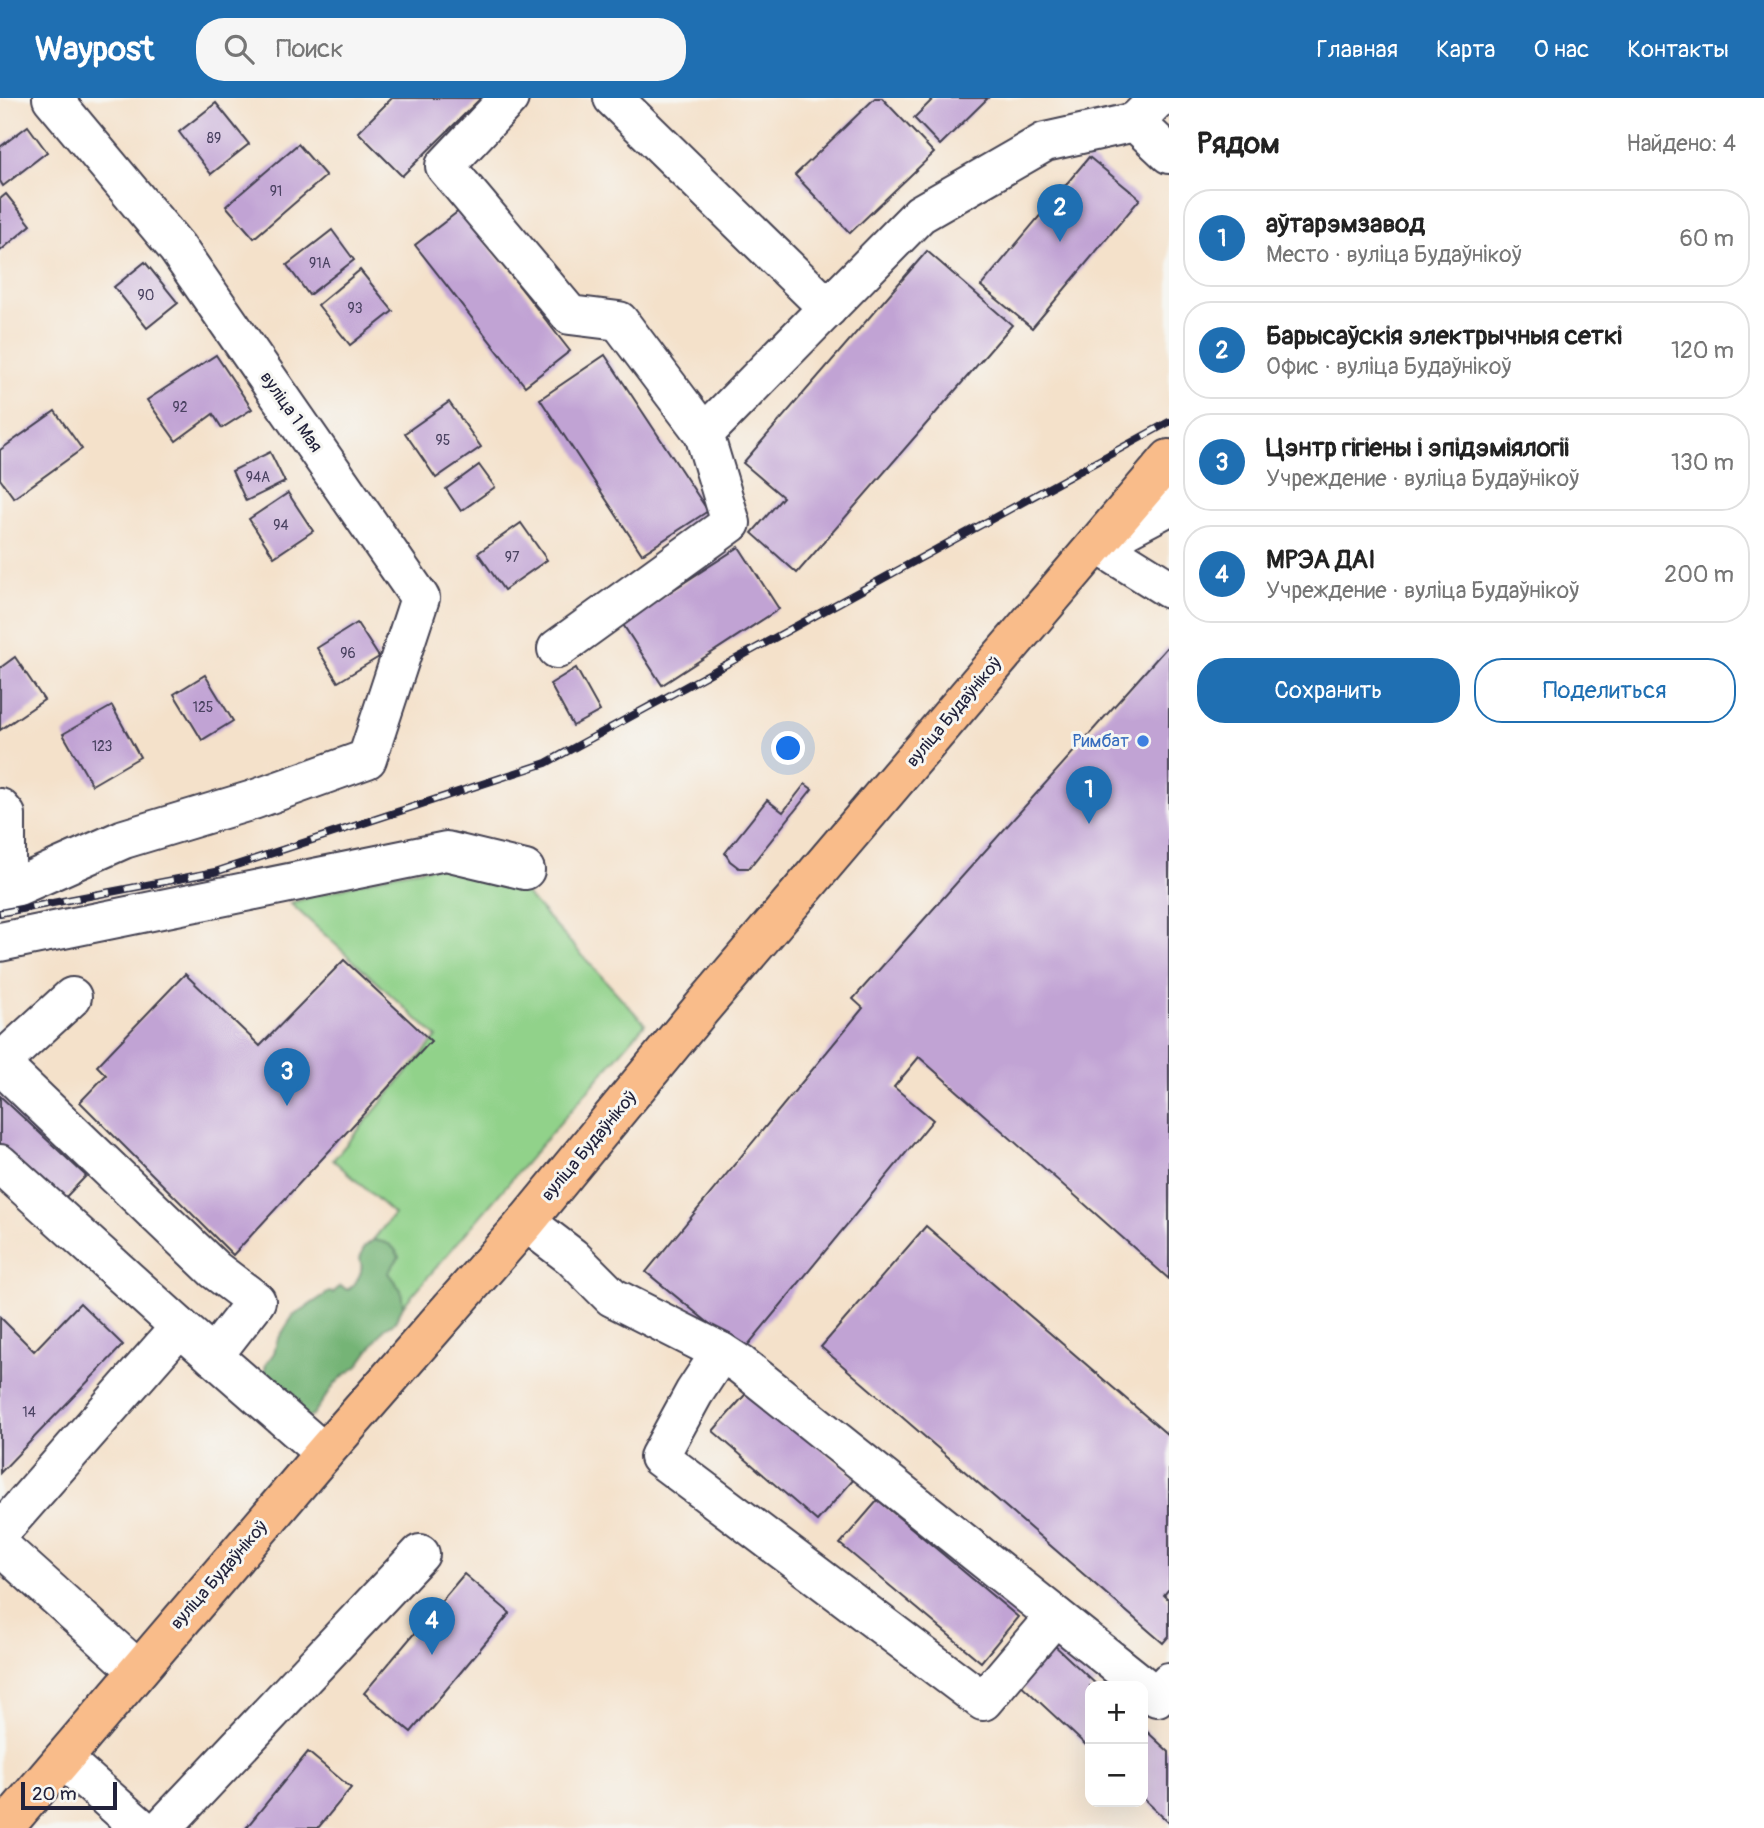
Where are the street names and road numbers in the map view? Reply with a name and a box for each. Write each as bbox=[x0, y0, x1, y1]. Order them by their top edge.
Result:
street label: вуліца 1 Мая bbox=[255, 367, 327, 457]
street label: вуліца Будаўнікоў bbox=[901, 652, 1007, 772]
street label: вуліца Будаўнікоў bbox=[536, 1086, 642, 1206]
street label: вуліца Будаўнікоў bbox=[165, 1516, 273, 1634]

